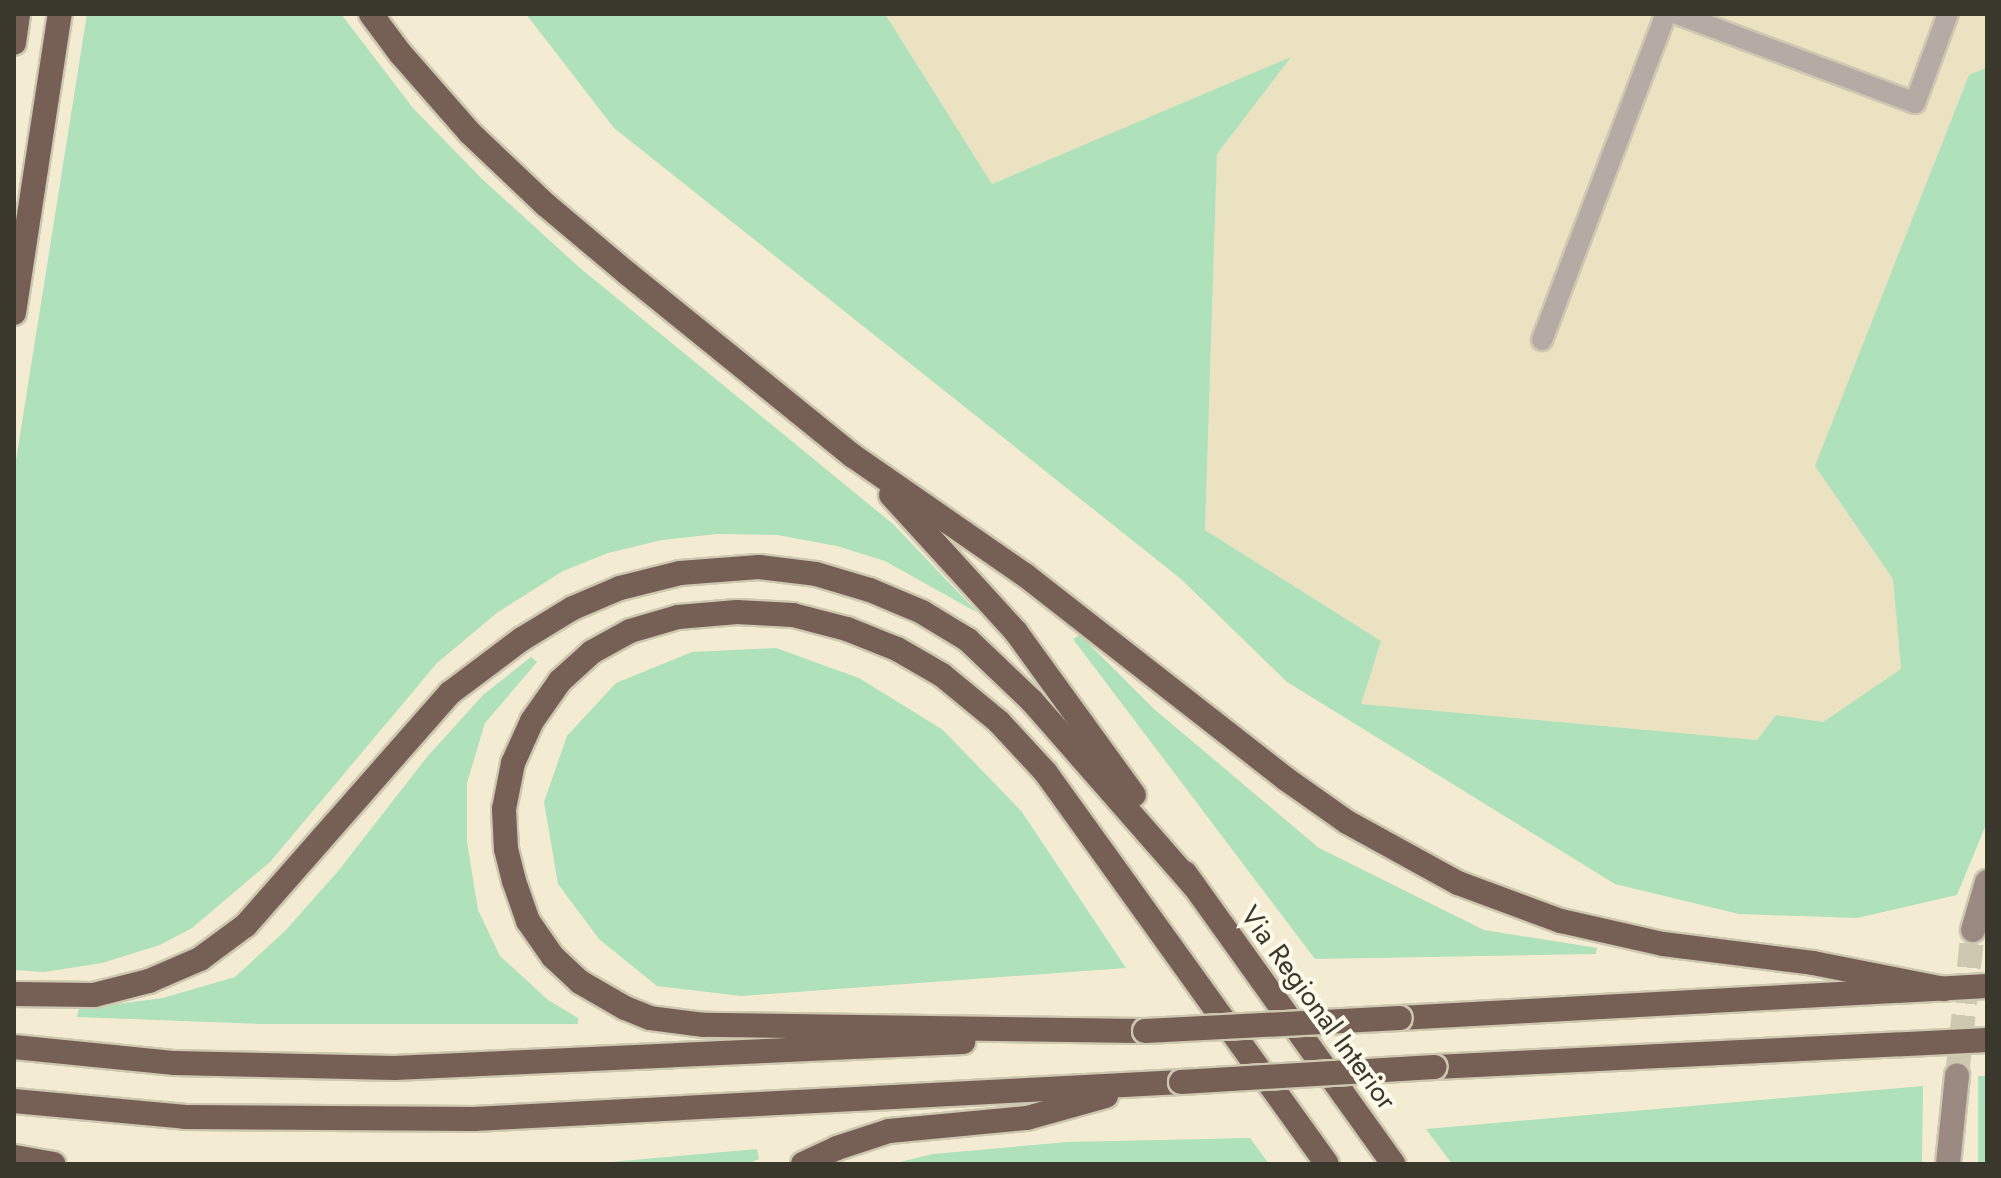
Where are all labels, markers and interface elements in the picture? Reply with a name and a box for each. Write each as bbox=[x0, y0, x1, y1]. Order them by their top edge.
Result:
street label: Via Regional Interior bbox=[1233, 900, 1403, 1116]

